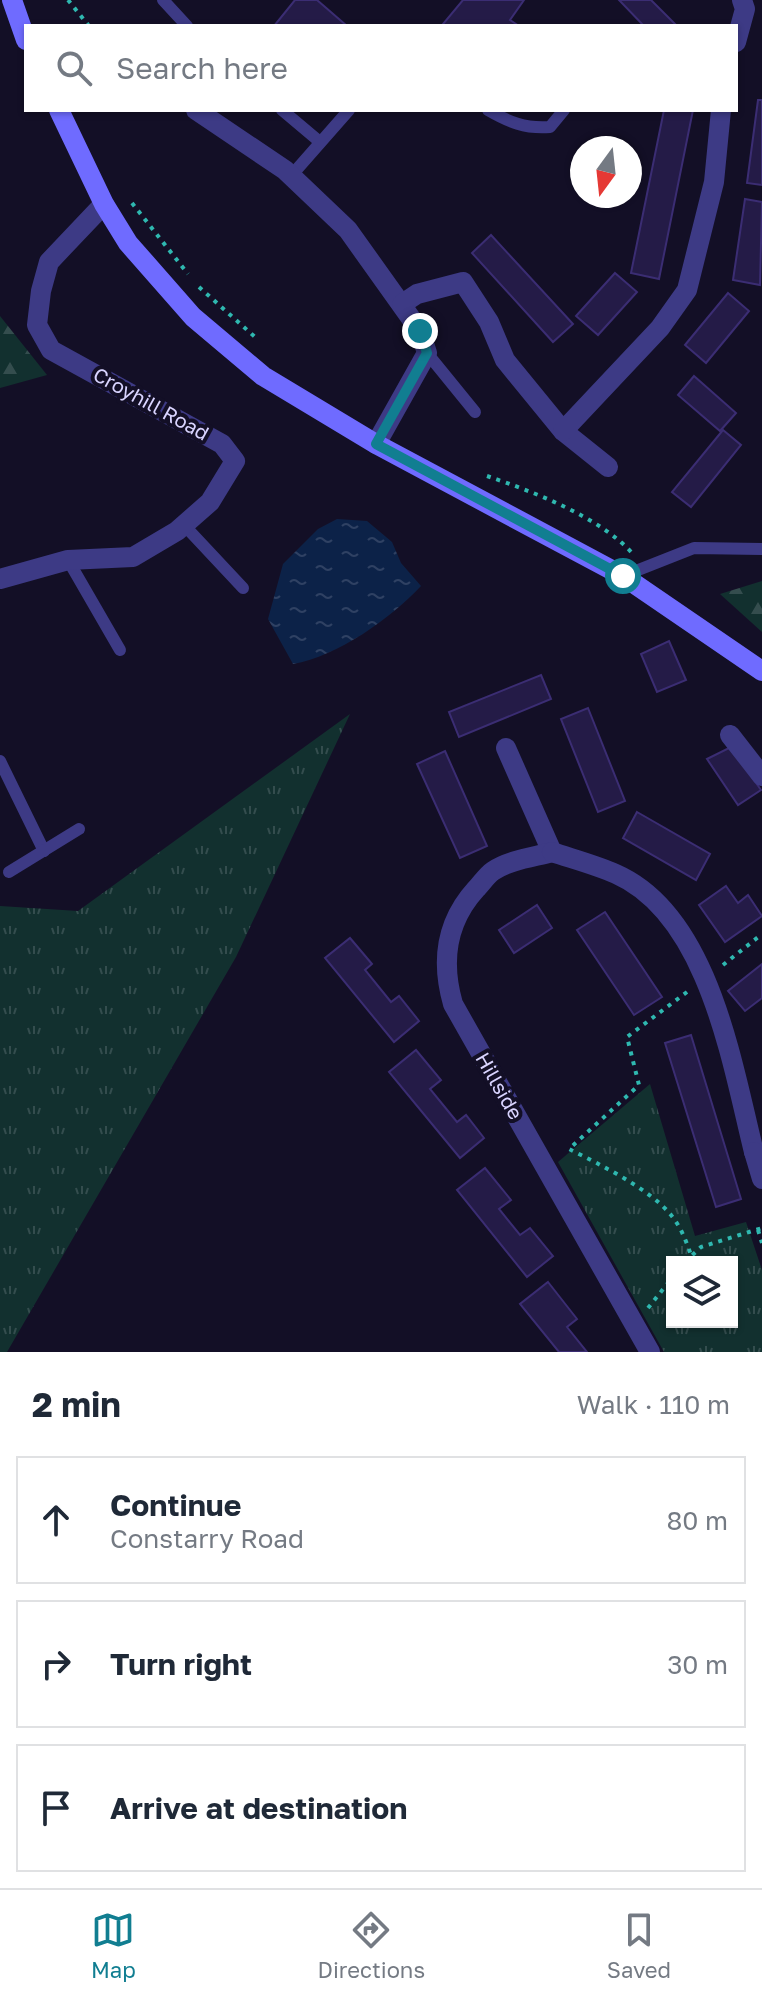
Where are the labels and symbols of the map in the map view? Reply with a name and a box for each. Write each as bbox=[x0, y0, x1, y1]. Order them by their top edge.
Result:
north arrow bbox=[570, 136, 642, 208]
route end bbox=[402, 313, 438, 349]
street label: Croyhill Road bbox=[89, 361, 213, 445]
route start bbox=[605, 558, 641, 594]
street label: Hillside bbox=[471, 1048, 529, 1123]

